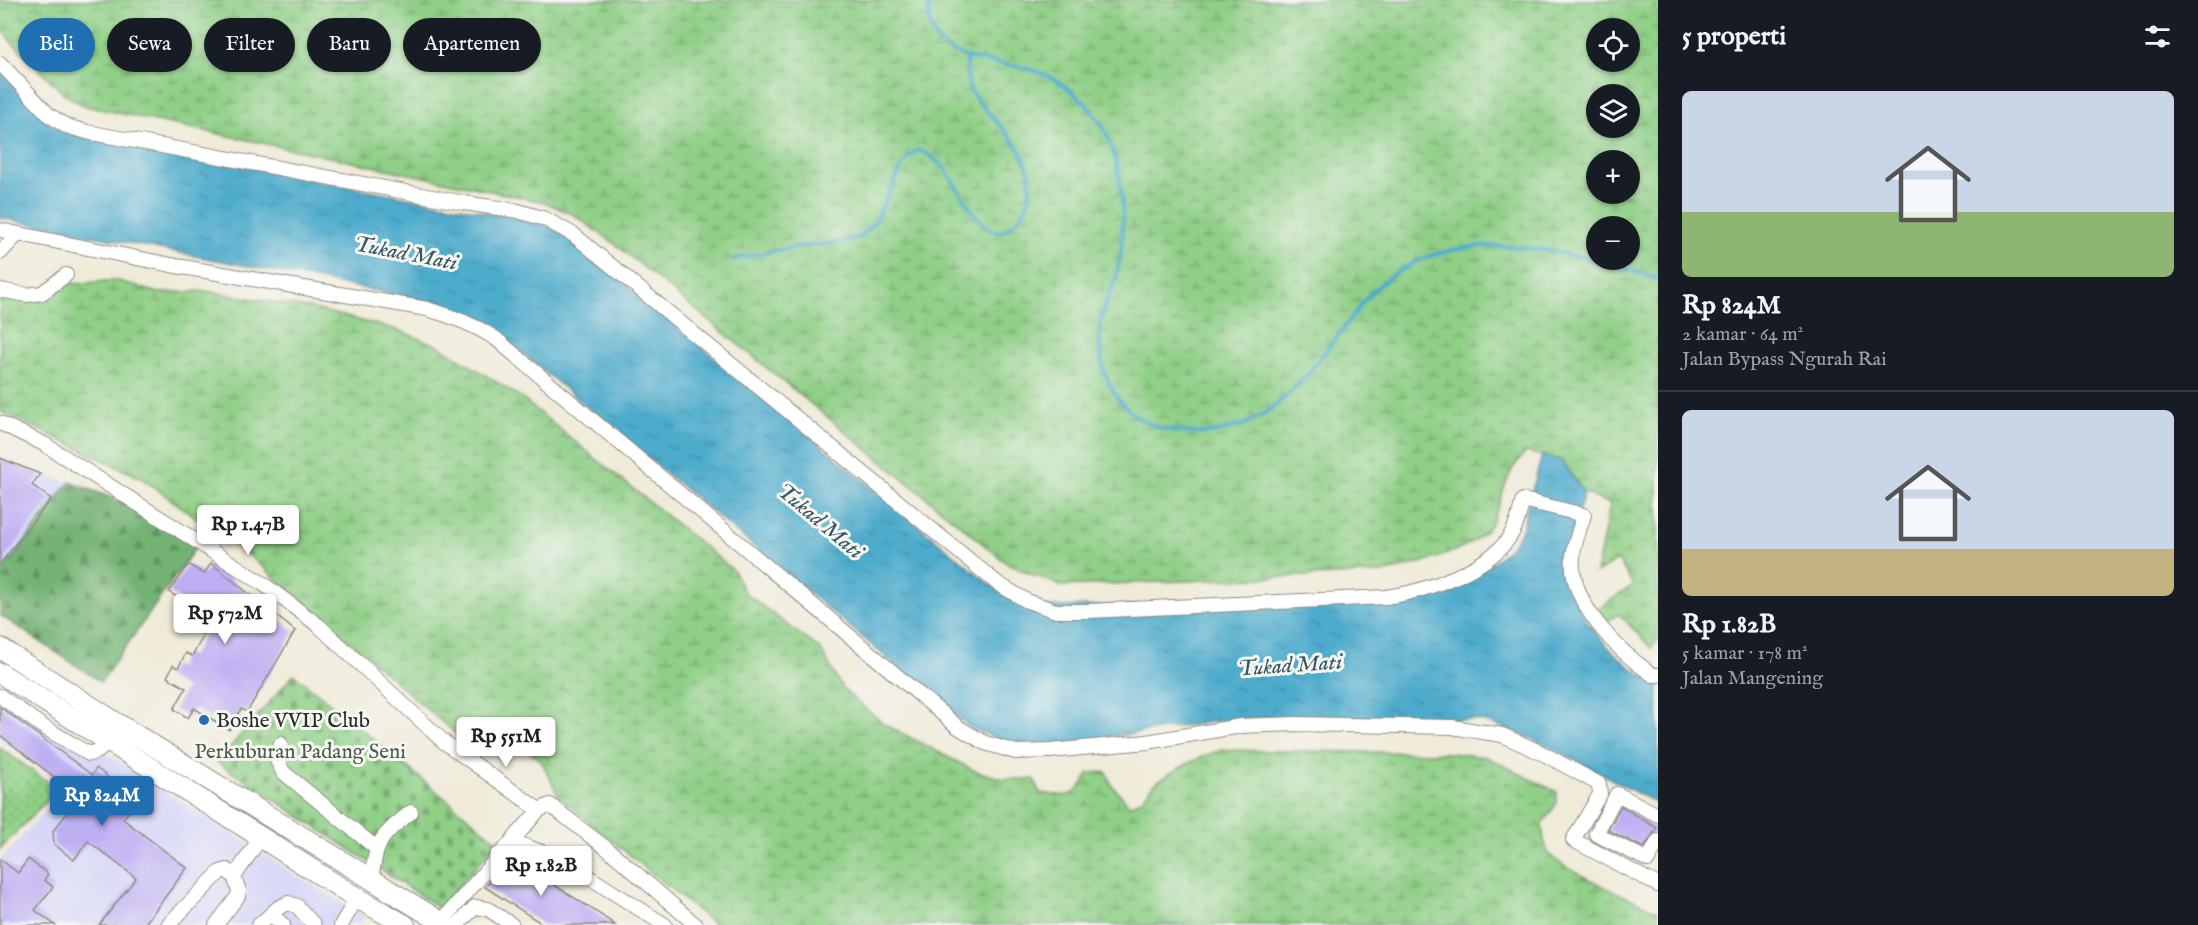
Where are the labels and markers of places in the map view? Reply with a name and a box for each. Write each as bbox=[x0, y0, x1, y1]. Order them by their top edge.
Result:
pin: Rp 1.47B bbox=[186, 505, 310, 556]
pin: Rp 572M bbox=[170, 594, 280, 645]
place label: Boshe VVIP Club bbox=[216, 708, 370, 735]
marker: Boshe VVIP Club bbox=[197, 713, 211, 727]
pin: Rp 551M bbox=[451, 717, 561, 768]
pin: Rp 824M bbox=[47, 776, 157, 827]
pin: Rp 1.82B bbox=[479, 846, 603, 897]

